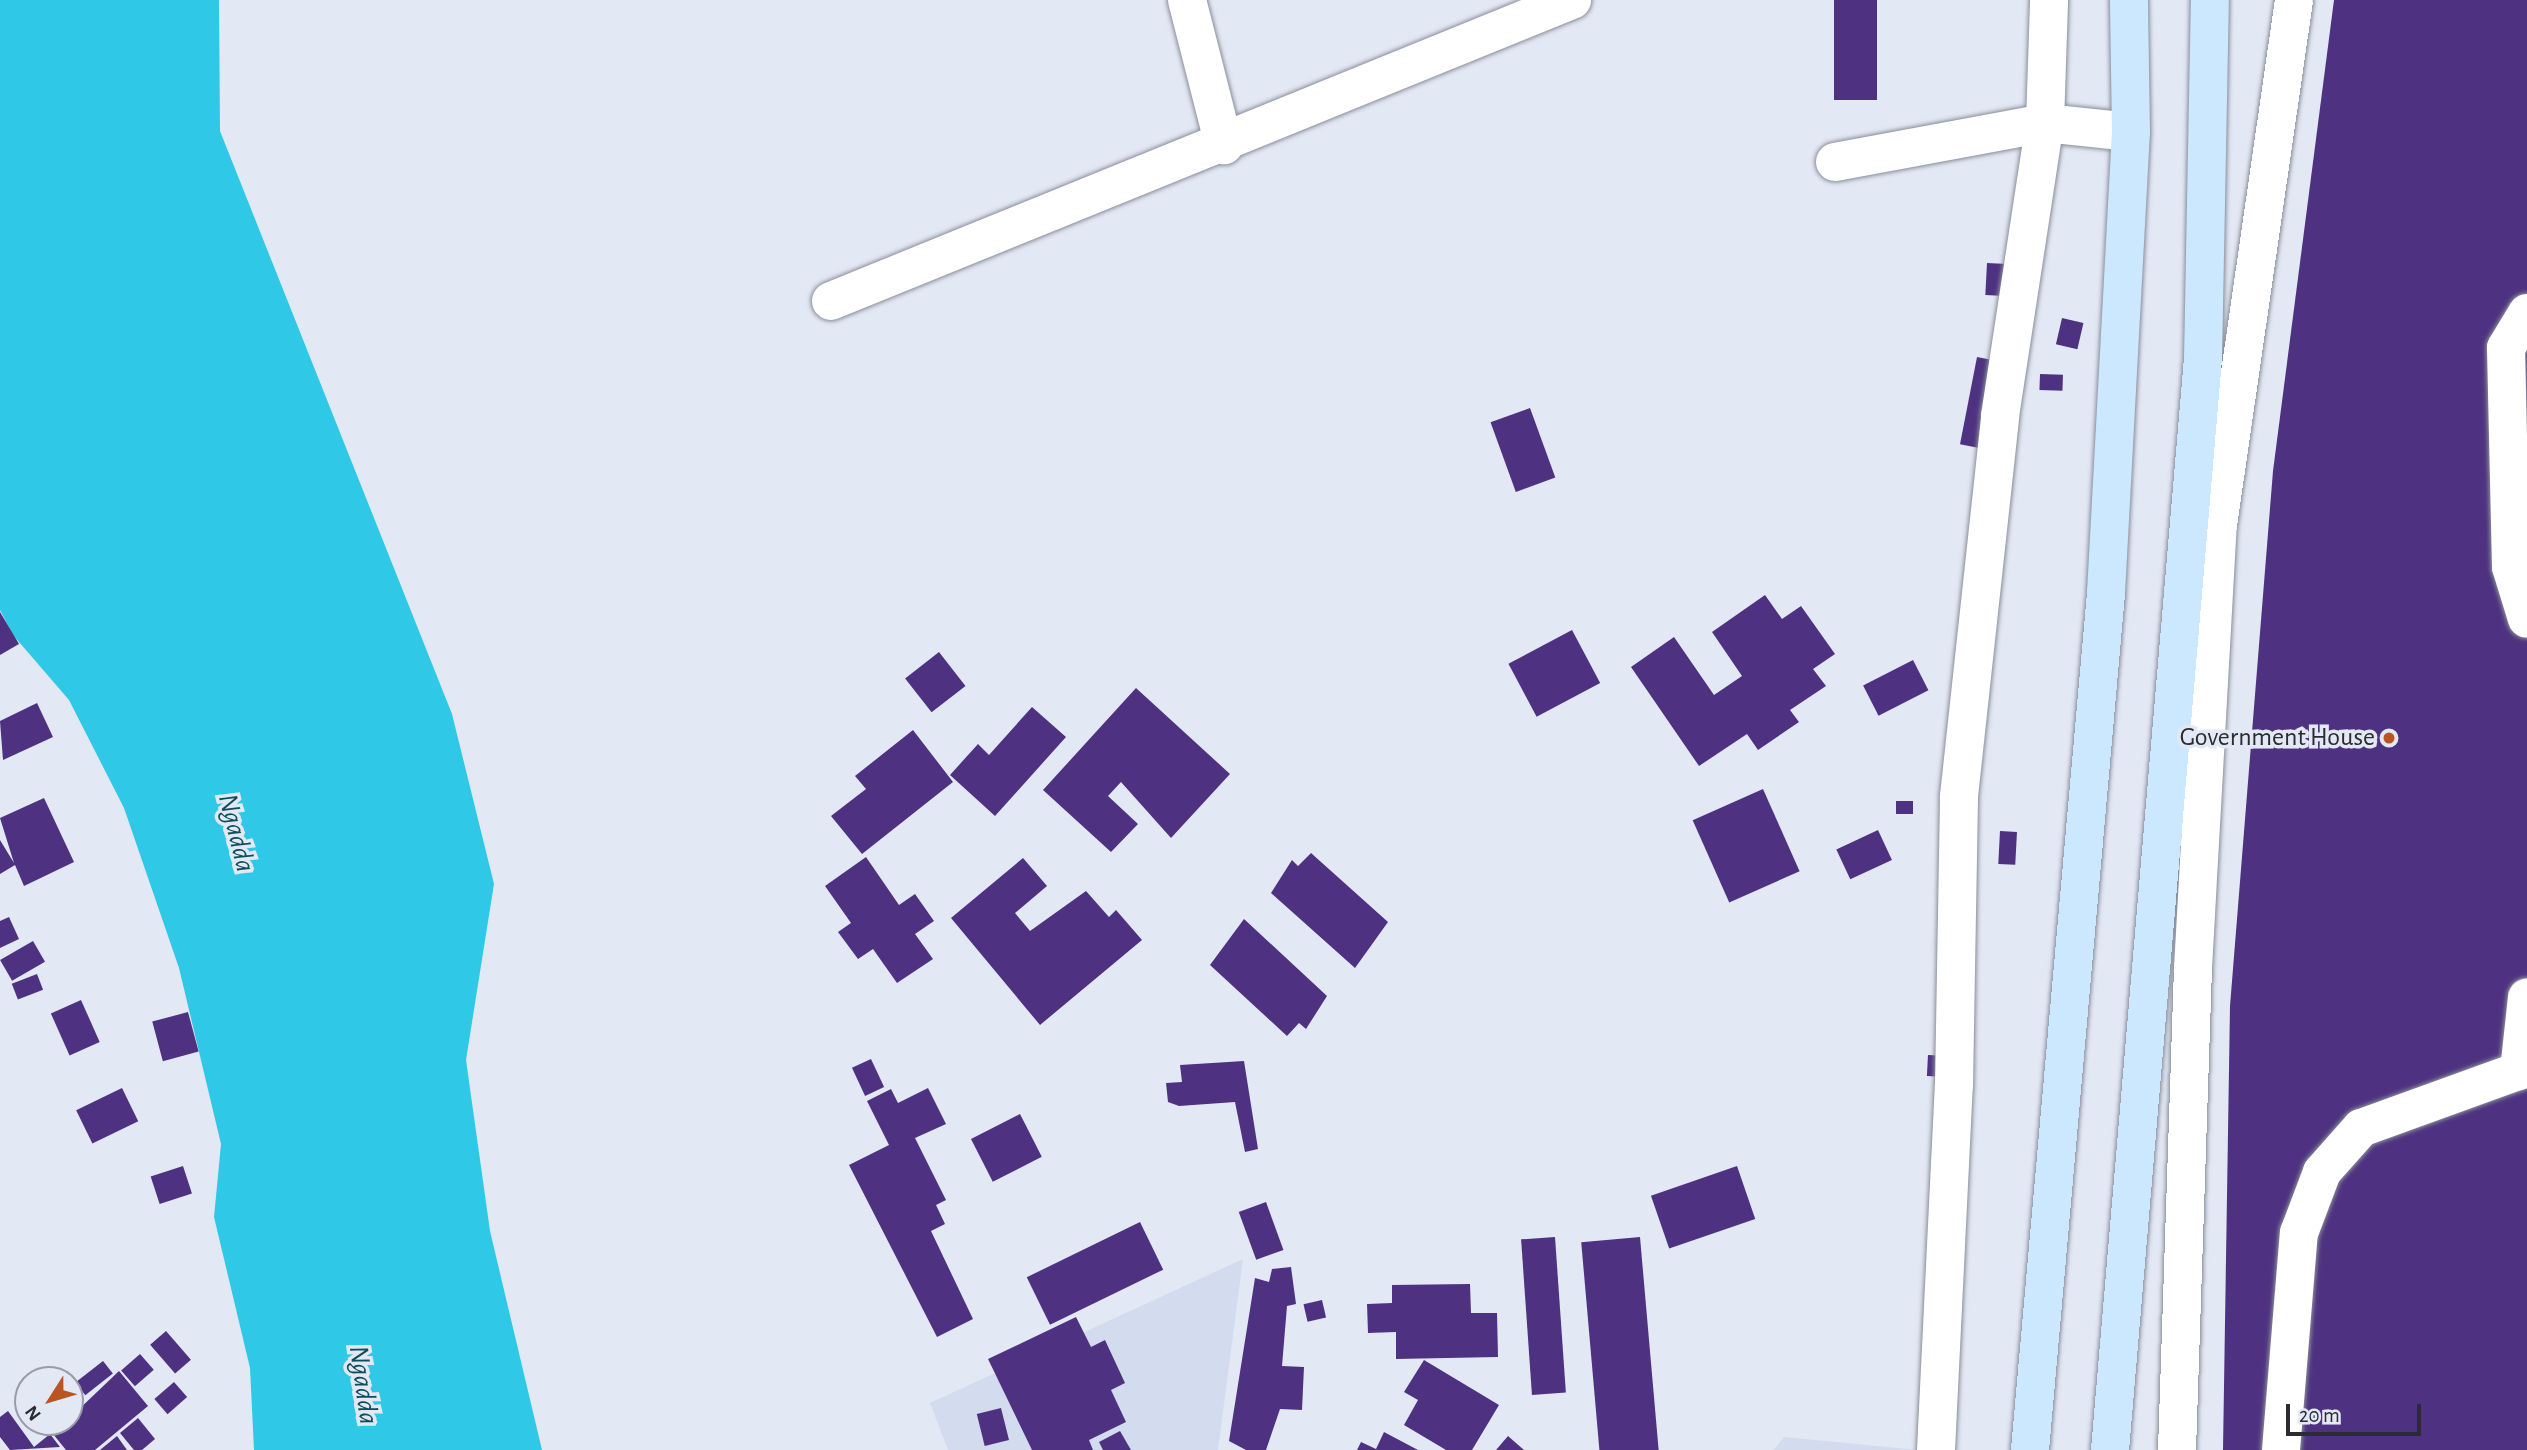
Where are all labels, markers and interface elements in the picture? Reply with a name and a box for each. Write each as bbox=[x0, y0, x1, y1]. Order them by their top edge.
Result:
place label: Government House bbox=[2180, 722, 2375, 754]
marker: Government House bbox=[2381, 730, 2397, 746]
water label: Ngadda bbox=[210, 791, 262, 875]
water label: Ngadda bbox=[341, 1343, 385, 1427]
north arrow bbox=[14, 1366, 84, 1436]
scale bar bbox=[2289, 1390, 2424, 1434]
text: N bbox=[22, 1402, 45, 1424]
text: 20 m bbox=[2299, 1405, 2340, 1426]

